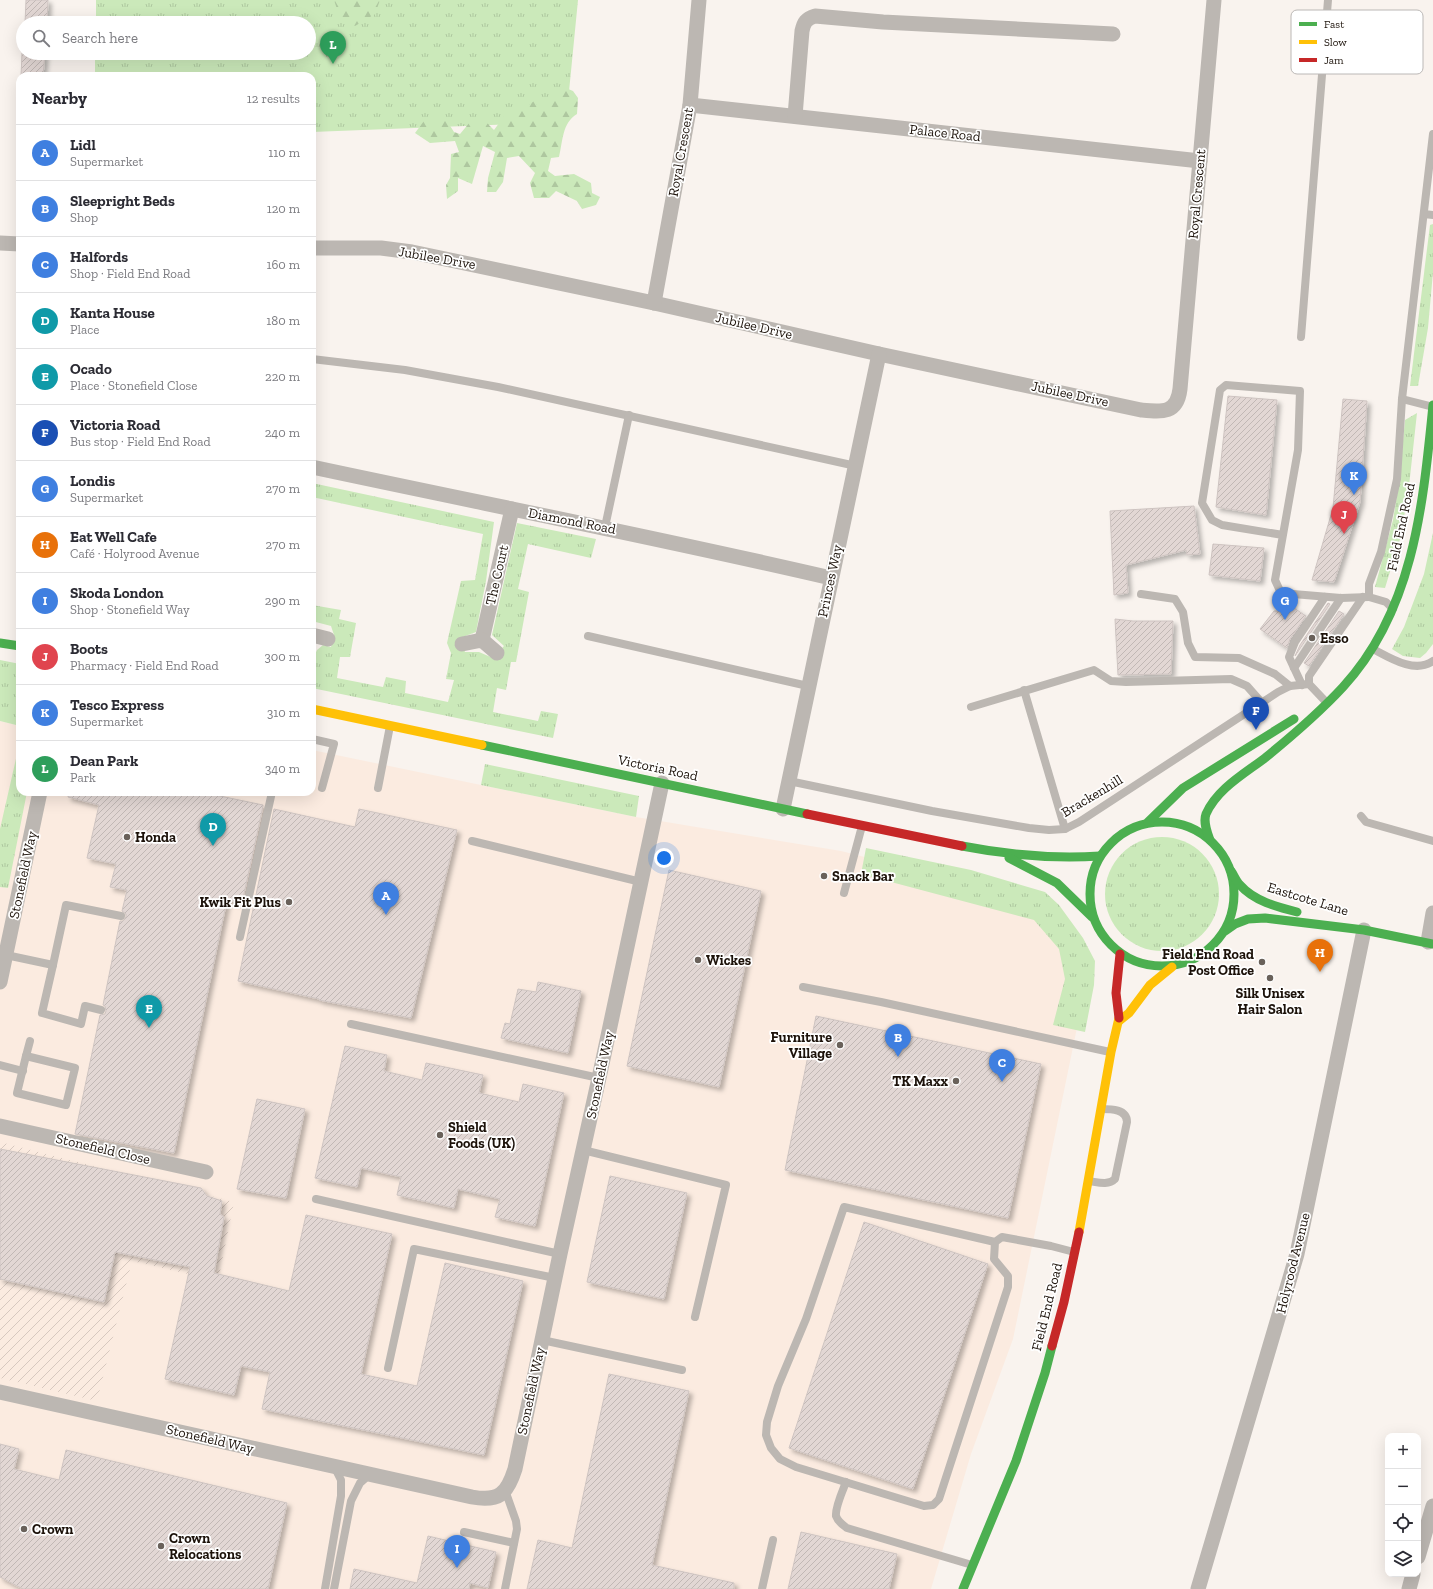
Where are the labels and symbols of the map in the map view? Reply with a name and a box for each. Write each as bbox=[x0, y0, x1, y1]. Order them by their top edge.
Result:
legend bbox=[1291, 10, 1423, 74]
text: Fast bbox=[1324, 18, 1345, 31]
pin: L bbox=[320, 31, 346, 64]
text: Slow bbox=[1324, 36, 1347, 49]
text: Jam bbox=[1324, 54, 1344, 67]
street label: Royal Crescent bbox=[665, 105, 697, 198]
street label: Palace Road bbox=[909, 121, 982, 145]
street label: Royal Crescent bbox=[1185, 148, 1209, 240]
street label: Jubilee Drive bbox=[397, 243, 477, 273]
street label: Jubilee Drive bbox=[714, 309, 795, 343]
street label: Jubilee Drive bbox=[1030, 378, 1111, 411]
pin: K bbox=[1341, 462, 1367, 495]
street label: Field End Road bbox=[1383, 481, 1419, 573]
pin: J bbox=[1331, 501, 1357, 534]
street label: Diamond Road bbox=[527, 504, 618, 538]
street label: The Court bbox=[482, 542, 512, 607]
street label: Princes Way bbox=[814, 542, 846, 619]
pin: G bbox=[1272, 587, 1298, 620]
place label: Esso bbox=[1320, 630, 1349, 647]
marker: Esso bbox=[1307, 633, 1317, 643]
pin: F bbox=[1243, 697, 1269, 730]
street label: Victoria Road bbox=[615, 751, 700, 785]
street label: Brackenhill bbox=[1058, 771, 1126, 821]
pin: D bbox=[200, 813, 226, 846]
street label: Stonefield Way bbox=[5, 829, 41, 920]
place label: Honda bbox=[135, 829, 176, 846]
marker: Honda bbox=[122, 832, 132, 842]
your location bbox=[654, 848, 674, 868]
place label: Snack Bar bbox=[832, 868, 894, 885]
marker: Snack Bar bbox=[819, 871, 829, 881]
street label: Eastcote Lane bbox=[1265, 879, 1351, 920]
pin: A bbox=[373, 882, 399, 915]
place label: Kwik Fit Plus bbox=[199, 894, 282, 911]
marker: Kwik Fit Plus bbox=[284, 897, 294, 907]
pin: H bbox=[1307, 939, 1333, 972]
place label: Field End Road Post Office bbox=[1162, 946, 1254, 979]
place label: Wickes bbox=[706, 952, 752, 969]
marker: Wickes bbox=[693, 955, 703, 965]
marker: Field End Road Post Office bbox=[1257, 957, 1267, 967]
marker: Silk Unisex Hair Salon bbox=[1265, 973, 1275, 983]
place label: Silk Unisex Hair Salon bbox=[1235, 985, 1305, 1018]
pin: E bbox=[136, 995, 162, 1028]
pin: B bbox=[885, 1024, 911, 1057]
street label: Stonefield Way bbox=[582, 1029, 618, 1120]
place label: Furniture Village bbox=[771, 1029, 832, 1062]
marker: Furniture Village bbox=[835, 1040, 845, 1050]
pin: C bbox=[989, 1049, 1015, 1082]
place label: TK Maxx bbox=[892, 1073, 948, 1090]
marker: TK Maxx bbox=[951, 1076, 961, 1086]
place label: Shield Foods (UK) bbox=[448, 1119, 515, 1152]
street label: Stonefield Close bbox=[54, 1130, 152, 1168]
marker: Shield Foods (UK) bbox=[435, 1130, 445, 1140]
street label: Holyrood Avenue bbox=[1272, 1210, 1314, 1315]
street label: Field End Road bbox=[1028, 1261, 1066, 1353]
street label: Stonefield Way bbox=[513, 1345, 549, 1436]
street label: Stonefield Way bbox=[165, 1421, 256, 1458]
place label: Crown bbox=[32, 1521, 74, 1538]
marker: Crown bbox=[19, 1524, 29, 1534]
place label: Crown Relocations bbox=[169, 1530, 242, 1563]
pin: I bbox=[444, 1535, 470, 1568]
marker: Crown Relocations bbox=[156, 1541, 166, 1551]

